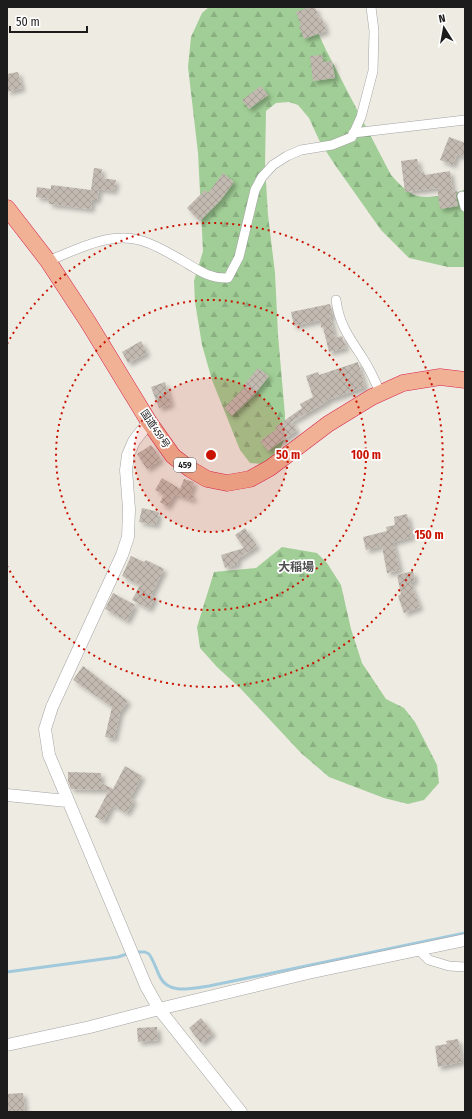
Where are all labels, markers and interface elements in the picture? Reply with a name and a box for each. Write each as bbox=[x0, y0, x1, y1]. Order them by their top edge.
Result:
scale bar bbox=[10, 8, 87, 34]
north arrow bbox=[424, 8, 464, 48]
text: N bbox=[438, 12, 447, 26]
text: 50 m bbox=[16, 15, 40, 29]
street label: 国道459号 bbox=[138, 407, 172, 451]
centre of rings bbox=[204, 448, 218, 462]
text: 50 m bbox=[276, 448, 300, 462]
text: 100 m bbox=[351, 448, 381, 462]
road number: 459 bbox=[174, 458, 196, 472]
text: 150 m bbox=[414, 528, 444, 542]
district label: 大稲場 bbox=[278, 560, 314, 574]

